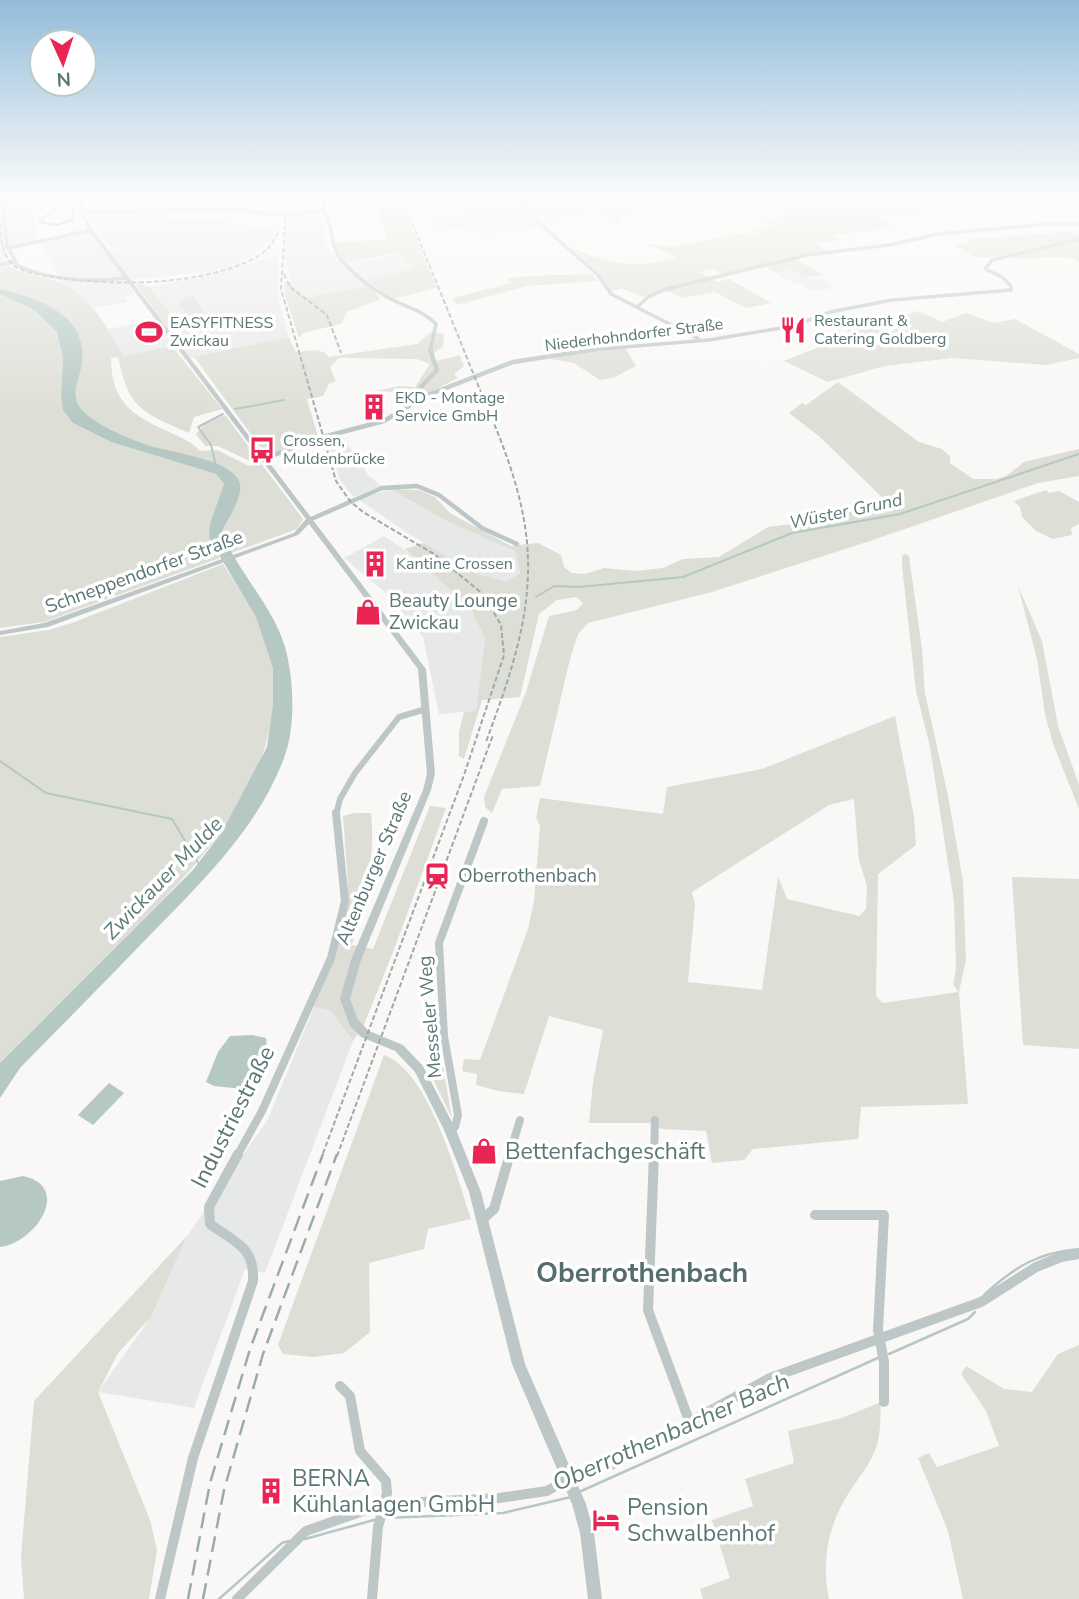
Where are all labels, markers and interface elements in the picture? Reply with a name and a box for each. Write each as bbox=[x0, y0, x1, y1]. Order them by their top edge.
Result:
north arrow bbox=[28, 28, 98, 98]
text: N bbox=[56, 66, 72, 92]
place label: Restaurant & Catering Goldberg bbox=[814, 310, 946, 350]
place label: EASYFITNESS Zwickau bbox=[170, 312, 273, 352]
street label: Niederhohndorfer Straße bbox=[544, 313, 724, 357]
restaurant icon: Restaurant & Catering Goldberg bbox=[778, 315, 808, 345]
sports icon: EASYFITNESS Zwickau bbox=[134, 317, 164, 347]
place label: EKD - Montage Service GmbH bbox=[395, 387, 505, 427]
building icon: EKD - Montage Service GmbH bbox=[359, 392, 389, 422]
place label: Crossen, Muldenbrücke bbox=[283, 430, 385, 470]
bus stop icon: Crossen, Muldenbrücke bbox=[247, 435, 277, 465]
water label: Wüster Grund bbox=[787, 487, 905, 535]
street label: Schneppendorfer Straße bbox=[41, 524, 247, 620]
building icon: Kantine Crossen bbox=[360, 549, 390, 579]
place label: Kantine Crossen bbox=[396, 553, 513, 575]
place label: Beauty Lounge Zwickau bbox=[389, 588, 518, 636]
shop icon: Beauty Lounge Zwickau bbox=[353, 597, 383, 627]
street label: Altenburger Straße bbox=[330, 787, 418, 949]
water label: Zwickauer Mulde bbox=[97, 810, 229, 946]
station icon: Oberrothenbach bbox=[422, 861, 452, 891]
place label: Oberrothenbach bbox=[458, 863, 597, 889]
street label: Messeler Weg bbox=[412, 955, 448, 1079]
street label: Industriestraße bbox=[184, 1041, 282, 1193]
shop icon: Bettenfachgeschäft bbox=[469, 1136, 499, 1166]
place label: Bettenfachgeschäft bbox=[505, 1136, 706, 1167]
district label: Oberrothenbach bbox=[536, 1254, 748, 1292]
water label: Oberrothenbacher Bach bbox=[547, 1365, 795, 1499]
place label: BERNA Kühlanlagen GmbH bbox=[292, 1463, 495, 1520]
building icon: BERNA Kühlanlagen GmbH bbox=[256, 1476, 286, 1506]
place label: Pension Schwalbenhof bbox=[627, 1492, 775, 1549]
hotel icon: Pension Schwalbenhof bbox=[591, 1505, 621, 1535]

